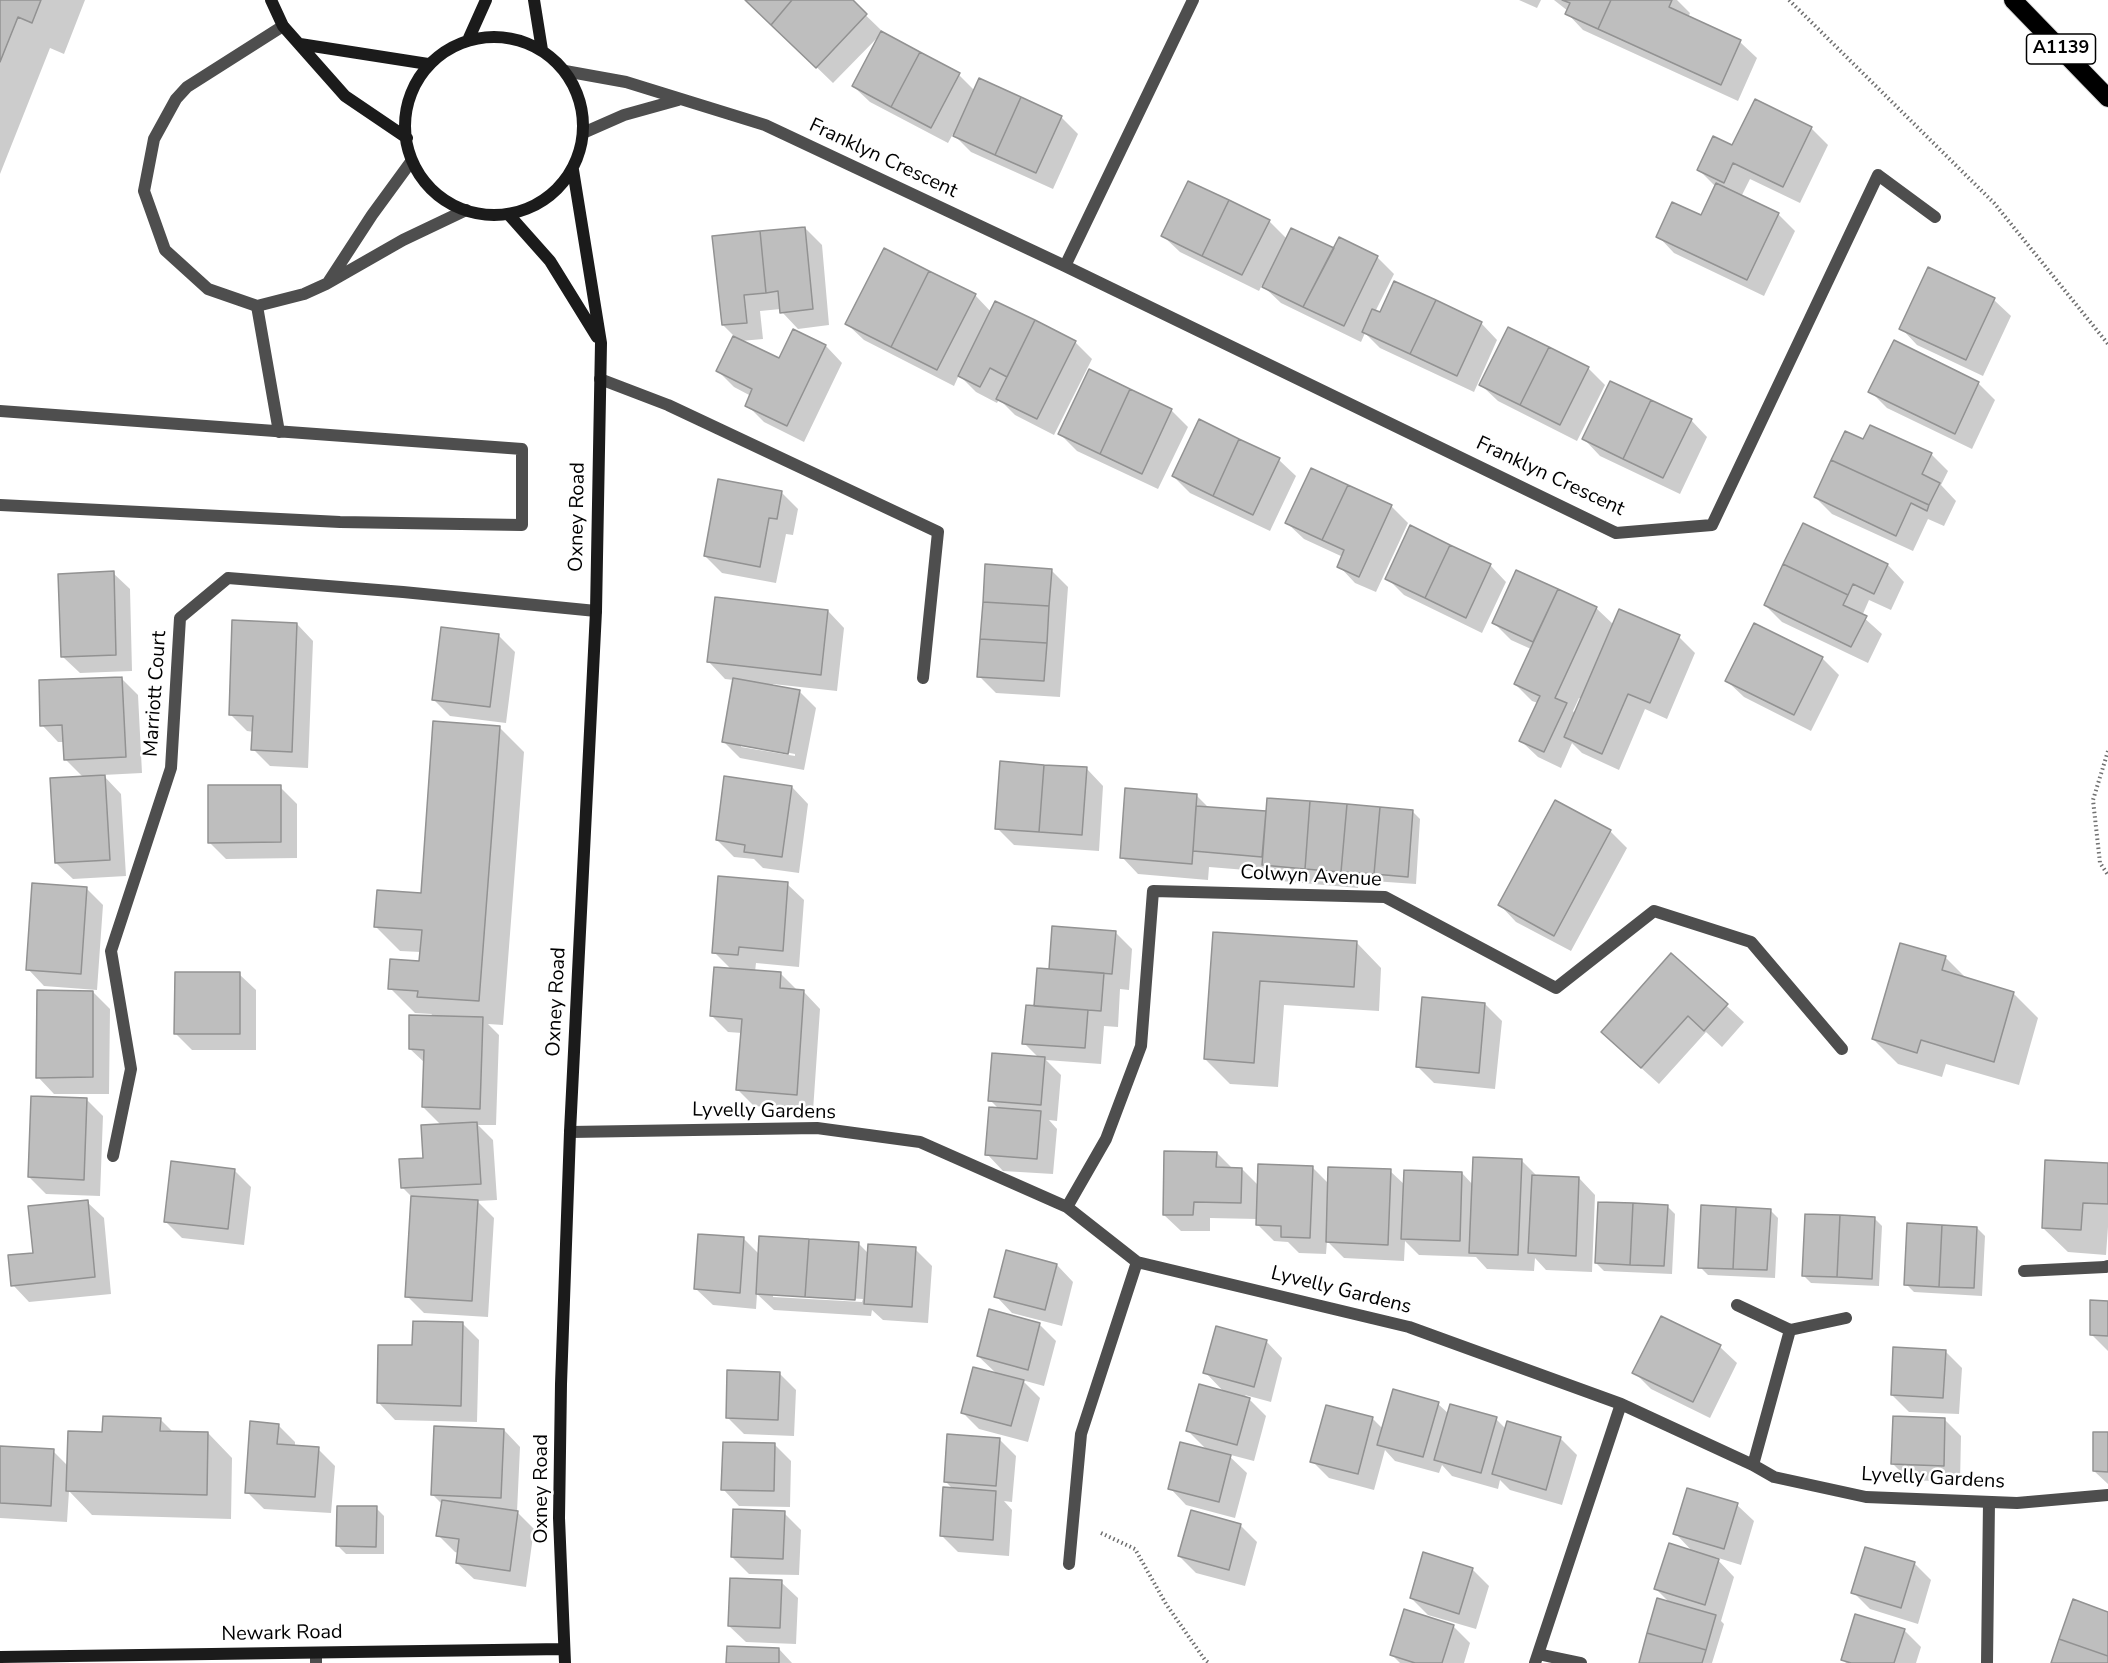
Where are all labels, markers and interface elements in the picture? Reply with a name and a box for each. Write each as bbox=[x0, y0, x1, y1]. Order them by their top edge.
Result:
road number: A1139 bbox=[2026, 34, 2096, 64]
street label: Franklyn Crescent bbox=[805, 114, 961, 204]
street label: Franklyn Crescent bbox=[1472, 432, 1628, 522]
street label: Oxney Road bbox=[565, 462, 591, 572]
street label: Marriott Court bbox=[140, 630, 172, 758]
street label: Colwyn Avenue bbox=[1240, 861, 1382, 893]
street label: Oxney Road bbox=[542, 947, 572, 1057]
street label: Lyvelly Gardens bbox=[692, 1099, 836, 1125]
street label: Lyvelly Gardens bbox=[1268, 1262, 1414, 1320]
street label: Oxney Road bbox=[530, 1434, 554, 1544]
street label: Lyvelly Gardens bbox=[1861, 1463, 2005, 1495]
street label: Newark Road bbox=[221, 1621, 343, 1647]

